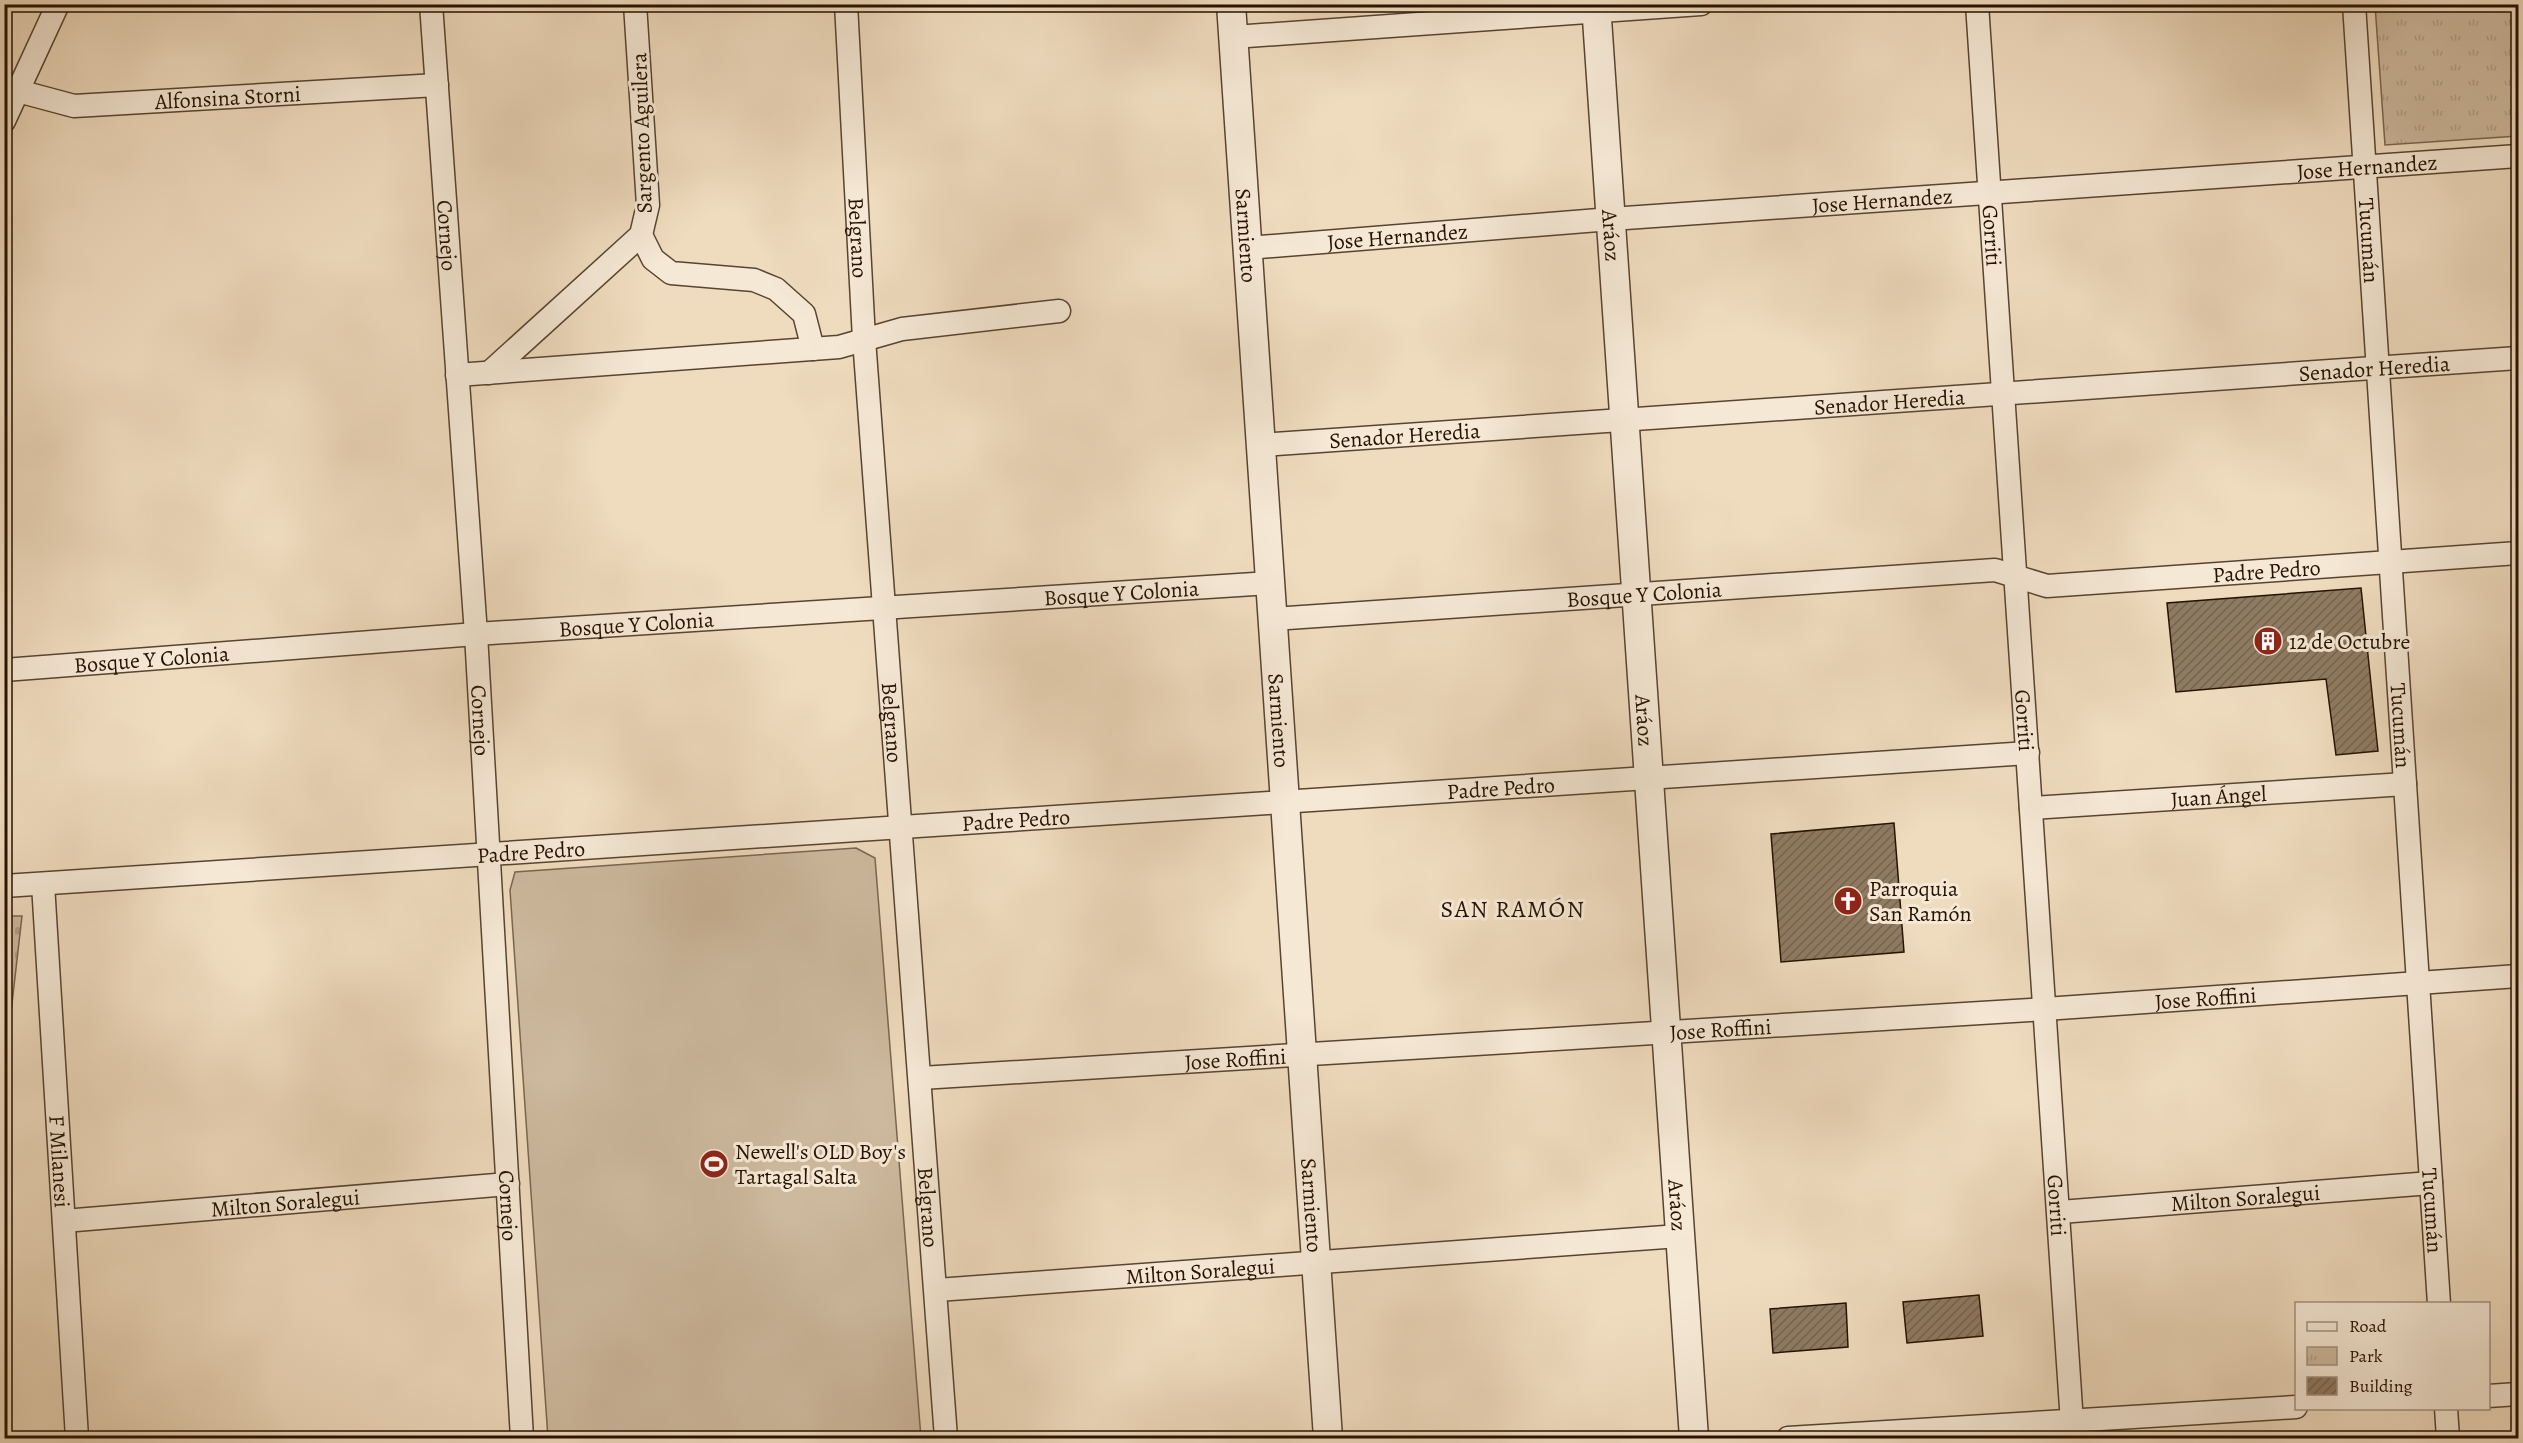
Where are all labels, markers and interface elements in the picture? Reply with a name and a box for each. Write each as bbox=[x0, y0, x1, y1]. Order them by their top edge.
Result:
street label: Sargento Aguilera bbox=[624, 51, 660, 214]
street label: Alfonsina Storni bbox=[153, 79, 302, 117]
street label: Jose Hernandez bbox=[2296, 148, 2438, 187]
street label: Jose Hernandez bbox=[1811, 181, 1954, 221]
street label: Sarmiento bbox=[1228, 187, 1264, 284]
street label: Belgrano bbox=[840, 197, 875, 279]
street label: Tucumán bbox=[2351, 197, 2386, 284]
street label: Cornejo bbox=[429, 199, 464, 272]
street label: Gorriti bbox=[1974, 204, 2009, 267]
street label: Aráoz bbox=[1594, 208, 1628, 262]
street label: Jose Hernandez bbox=[1326, 216, 1469, 258]
street label: Senador Heredia bbox=[2298, 349, 2452, 389]
street label: Senador Heredia bbox=[1813, 382, 1967, 423]
street label: Senador Heredia bbox=[1328, 416, 1482, 456]
street label: Padre Pedro bbox=[2211, 553, 2322, 590]
street label: Bosque Y Colonia bbox=[1043, 574, 1201, 614]
street label: Bosque Y Colonia bbox=[1566, 575, 1724, 615]
street label: Bosque Y Colonia bbox=[558, 605, 716, 645]
building icon: 12 de Octubre bbox=[2252, 625, 2284, 657]
place label: 12 de Octubre bbox=[2289, 627, 2410, 657]
street label: Bosque Y Colonia bbox=[73, 639, 231, 681]
street label: Sarmiento bbox=[1260, 672, 1297, 769]
street label: Belgrano bbox=[874, 681, 910, 764]
street label: Tucumán bbox=[2382, 682, 2418, 769]
street label: Cornejo bbox=[463, 684, 497, 757]
street label: Gorriti bbox=[2007, 689, 2041, 752]
street label: Aráoz bbox=[1627, 692, 1661, 747]
street label: Padre Pedro bbox=[1446, 770, 1556, 807]
street label: Juan Ángel bbox=[2170, 779, 2267, 815]
street label: Padre Pedro bbox=[961, 802, 1071, 839]
street label: Padre Pedro bbox=[476, 834, 586, 871]
place label: Parroquia San Ramón bbox=[1869, 874, 1971, 929]
church icon: Parroquia San Ramón bbox=[1832, 885, 1864, 917]
district label: SAN RAMÓN bbox=[1441, 893, 1585, 925]
street label: Jose Roffini bbox=[2154, 980, 2257, 1017]
street label: Jose Roffini bbox=[1669, 1012, 1772, 1048]
street label: Jose Roffini bbox=[1184, 1042, 1287, 1078]
street label: F Milanesi bbox=[41, 1114, 77, 1209]
place label: Newell's OLD Boy's Tartagal Salta bbox=[735, 1137, 906, 1192]
sports icon: Newell's OLD Boy's Tartagal Salta bbox=[698, 1148, 730, 1180]
street label: Sarmiento bbox=[1293, 1157, 1329, 1254]
street label: Belgrano bbox=[910, 1166, 946, 1249]
street label: Tucumán bbox=[2414, 1167, 2450, 1254]
street label: Cornejo bbox=[491, 1169, 525, 1242]
street label: Gorriti bbox=[2039, 1174, 2073, 1237]
street label: Aráoz bbox=[1660, 1177, 1694, 1232]
street label: Milton Soralegui bbox=[2170, 1178, 2321, 1219]
street label: Milton Soralegui bbox=[210, 1182, 361, 1225]
street label: Milton Soralegui bbox=[1125, 1251, 1276, 1292]
legend bbox=[2295, 1302, 2490, 1410]
text: Road bbox=[2349, 1314, 2387, 1338]
text: Park bbox=[2349, 1344, 2383, 1368]
text: Building bbox=[2349, 1374, 2413, 1398]

